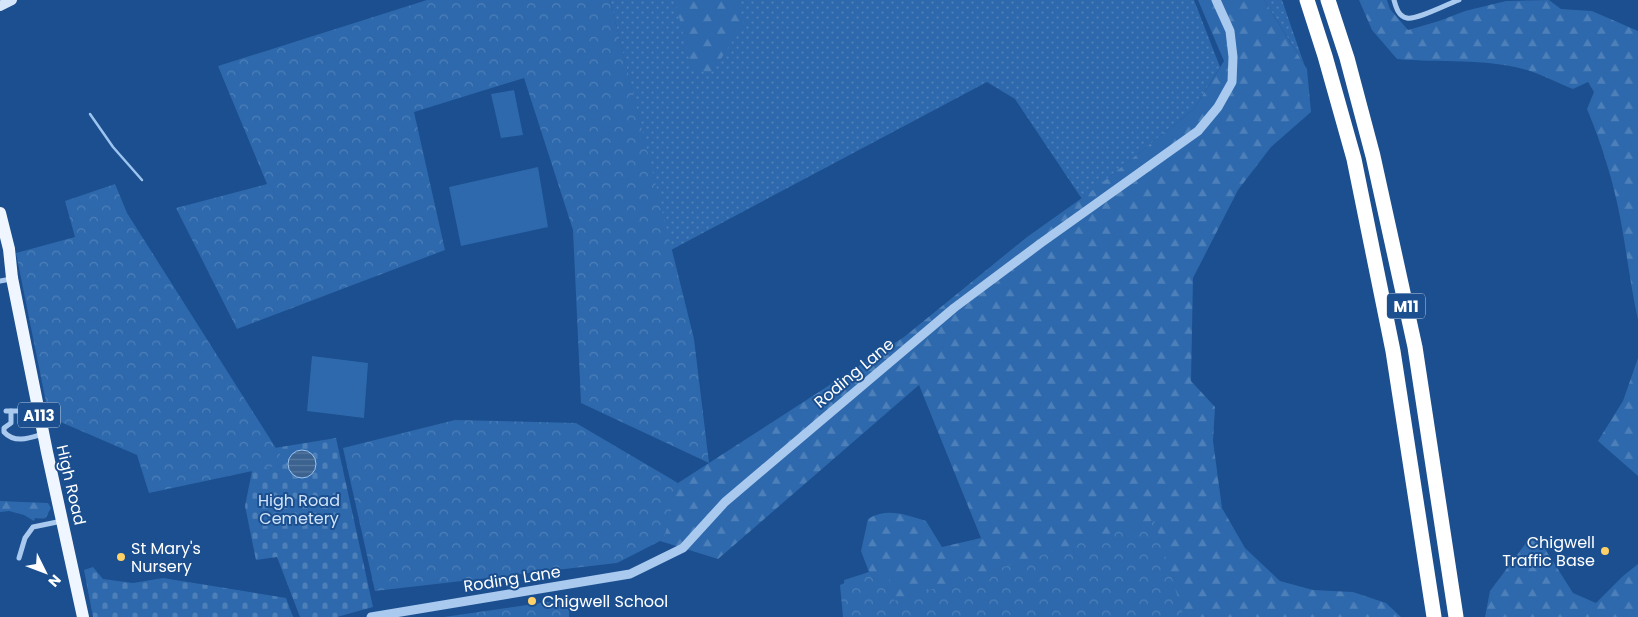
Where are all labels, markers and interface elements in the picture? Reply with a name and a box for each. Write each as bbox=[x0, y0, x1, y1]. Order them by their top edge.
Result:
road number: M11 bbox=[1387, 294, 1425, 318]
street label: Roding Lane bbox=[809, 333, 899, 413]
road number: A113 bbox=[18, 402, 60, 428]
street label: High Road bbox=[51, 442, 91, 528]
park label: High Road Cemetery bbox=[258, 489, 340, 530]
place label: Chigwell Traffic Base bbox=[1502, 531, 1595, 572]
place label: St Mary's Nursery bbox=[131, 537, 201, 578]
marker: Chigwell Traffic Base bbox=[1599, 545, 1611, 557]
north arrow bbox=[20, 547, 70, 597]
marker: St Mary's Nursery bbox=[115, 551, 127, 563]
street label: Roding Lane bbox=[462, 560, 562, 598]
text: N bbox=[44, 570, 66, 591]
place label: Chigwell School bbox=[542, 590, 668, 613]
marker: Chigwell School bbox=[526, 595, 538, 607]

